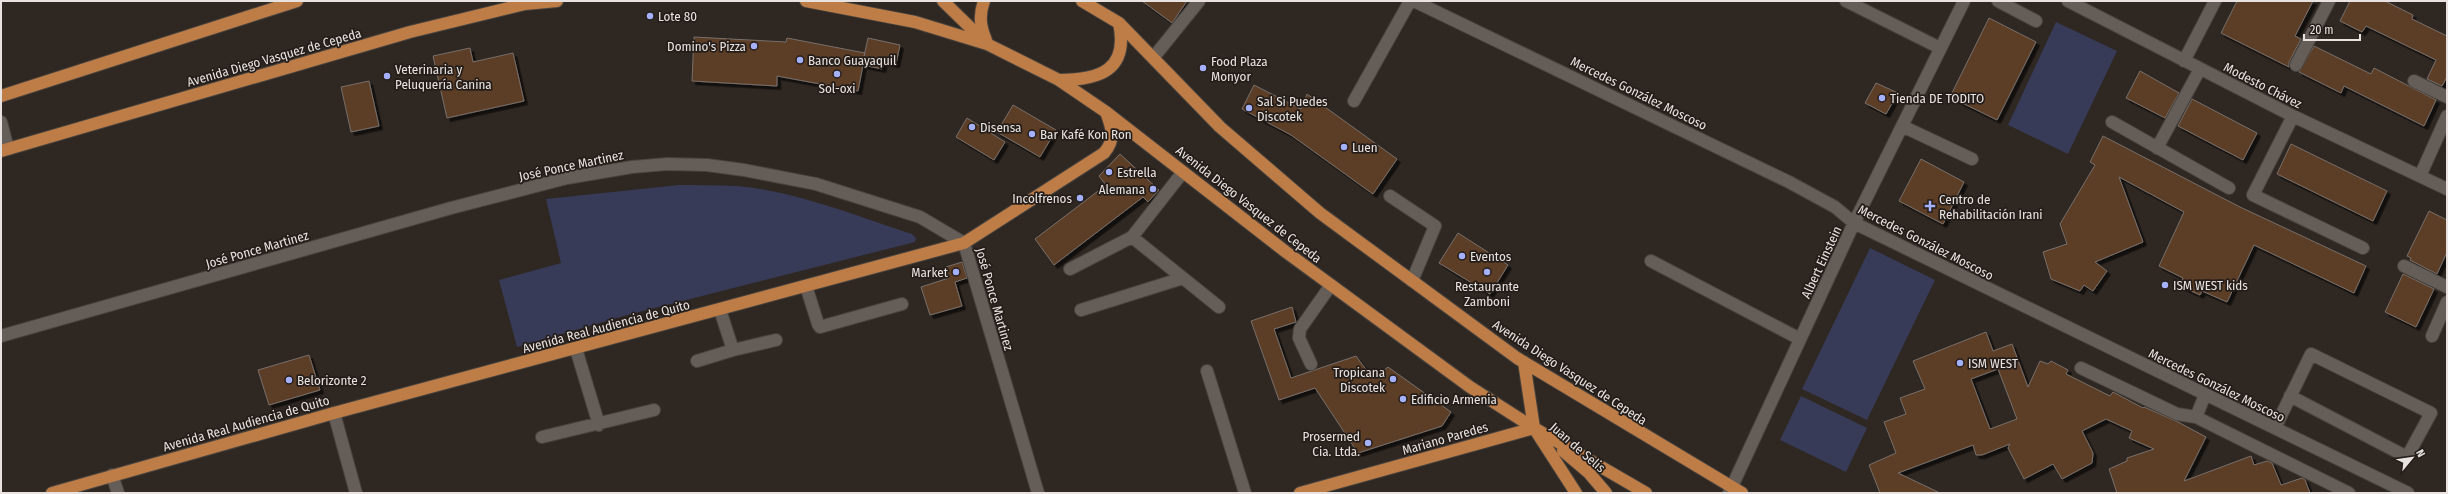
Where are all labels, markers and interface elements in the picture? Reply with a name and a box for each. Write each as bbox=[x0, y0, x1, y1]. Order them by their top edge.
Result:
place label: Lote 80 bbox=[658, 9, 697, 24]
marker: Lote 80 bbox=[645, 11, 655, 21]
scale bar bbox=[2304, 16, 2360, 42]
text: 20 m bbox=[2310, 23, 2334, 37]
street label: Avenida Diego Vasquez de Cepeda bbox=[185, 25, 363, 90]
place label: Domino's Pizza bbox=[667, 39, 746, 54]
marker: Domino's Pizza bbox=[749, 41, 759, 51]
place label: Banco Guayaquil bbox=[808, 53, 897, 68]
place label: Food Plaza Monyor bbox=[1211, 54, 1268, 84]
street label: Mercedes González Moscoso bbox=[1568, 54, 1710, 133]
marker: Banco Guayaquil bbox=[795, 55, 805, 65]
street label: Modesto Chávez bbox=[2221, 59, 2304, 112]
place label: Veterinaria y Peluquería Canina bbox=[395, 62, 492, 92]
marker: Food Plaza Monyor bbox=[1198, 63, 1208, 73]
marker: Sol-oxi bbox=[832, 69, 842, 79]
marker: Veterinaria y Peluquería Canina bbox=[382, 71, 392, 81]
place label: Sol-oxi bbox=[818, 81, 856, 96]
place label: Tienda DE TODITO bbox=[1890, 91, 1984, 106]
marker: Tienda DE TODITO bbox=[1877, 93, 1887, 103]
place label: Sal Si Puedes Discotek bbox=[1257, 94, 1328, 124]
marker: Sal Si Puedes Discotek bbox=[1244, 103, 1254, 113]
place label: Disensa bbox=[980, 120, 1021, 135]
marker: Disensa bbox=[967, 122, 977, 132]
place label: Bar Kafé Kon Ron bbox=[1040, 127, 1132, 142]
marker: Bar Kafé Kon Ron bbox=[1027, 129, 1037, 139]
place label: Luen bbox=[1352, 140, 1378, 155]
marker: Luen bbox=[1339, 142, 1349, 152]
street label: Avenida Diego Vasquez de Cepeda bbox=[1173, 143, 1324, 266]
street label: José Ponce Martinez bbox=[518, 147, 625, 184]
place label: Estrella bbox=[1117, 165, 1157, 180]
marker: Estrella bbox=[1104, 167, 1114, 177]
place label: Alemana bbox=[1099, 182, 1145, 197]
marker: Alemana bbox=[1148, 184, 1158, 194]
place label: Incolfrenos bbox=[1012, 191, 1072, 206]
place label: Centro de Rehabilitación Irani bbox=[1939, 192, 2043, 222]
marker: Incolfrenos bbox=[1075, 193, 1085, 203]
marker: Centro de Rehabilitación Irani bbox=[1924, 200, 1936, 212]
street label: Mercedes González Moscoso bbox=[1856, 202, 1996, 283]
street label: Albert Einstein bbox=[1798, 224, 1845, 301]
street label: José Ponce Martinez bbox=[204, 228, 310, 271]
street label: José Ponce Martinez bbox=[973, 246, 1016, 352]
place label: Eventos bbox=[1470, 249, 1512, 264]
marker: Eventos bbox=[1457, 251, 1467, 261]
place label: Market bbox=[911, 265, 949, 280]
marker: Market bbox=[951, 267, 961, 277]
marker: Restaurante Zamboni bbox=[1482, 267, 1492, 277]
place label: ISM WEST kids bbox=[2173, 278, 2248, 293]
place label: Restaurante Zamboni bbox=[1455, 279, 1519, 309]
marker: ISM WEST kids bbox=[2160, 280, 2170, 290]
street label: Avenida Real Audiencia de Quito bbox=[521, 297, 692, 356]
street label: Avenida Diego Vasquez de Cepeda bbox=[1490, 317, 1650, 428]
street label: Mercedes González Moscoso bbox=[2146, 346, 2288, 425]
place label: ISM WEST bbox=[1968, 356, 2018, 371]
marker: ISM WEST bbox=[1955, 358, 1965, 368]
place label: Tropicana Discotek bbox=[1333, 365, 1386, 395]
place label: Belorizonte 2 bbox=[297, 373, 367, 388]
marker: Tropicana Discotek bbox=[1388, 374, 1398, 384]
marker: Belorizonte 2 bbox=[284, 375, 294, 385]
street label: Avenida Real Audiencia de Quito bbox=[161, 392, 331, 454]
place label: Edificio Armenia bbox=[1411, 392, 1497, 407]
marker: Edificio Armenia bbox=[1398, 394, 1408, 404]
street label: Mariano Paredes bbox=[1400, 419, 1490, 458]
street label: Juan de Selis bbox=[1547, 419, 1609, 476]
place label: Prosermed Cia. Ltda. bbox=[1303, 429, 1360, 459]
marker: Prosermed Cia. Ltda. bbox=[1363, 438, 1373, 448]
north arrow bbox=[2392, 438, 2432, 478]
text: N bbox=[2413, 447, 2428, 459]

